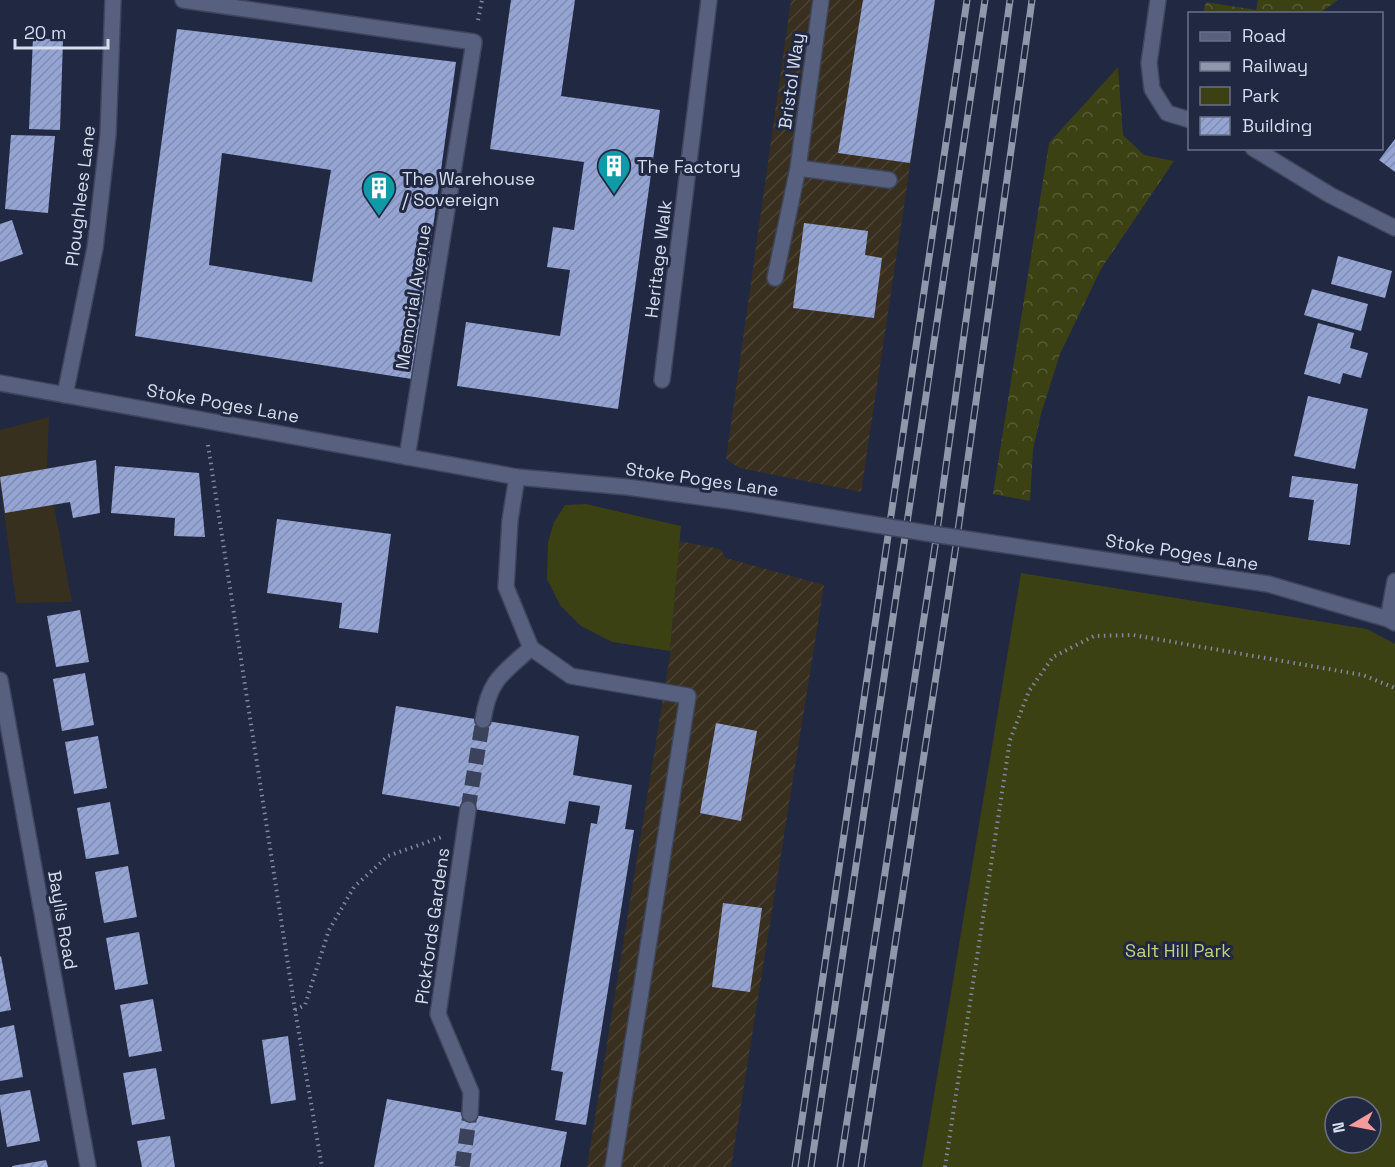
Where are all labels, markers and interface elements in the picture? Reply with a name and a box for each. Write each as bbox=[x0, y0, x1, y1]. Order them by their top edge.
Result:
scale bar bbox=[15, 12, 108, 50]
legend bbox=[1188, 12, 1383, 150]
text: 20 m bbox=[24, 21, 67, 44]
text: Road bbox=[1242, 24, 1286, 47]
street label: Bristol Way bbox=[773, 31, 809, 131]
text: Railway bbox=[1242, 54, 1308, 77]
text: Park bbox=[1242, 84, 1280, 107]
text: Building bbox=[1242, 114, 1312, 137]
street label: Ploughlees Lane bbox=[60, 124, 100, 268]
building icon: The Factory bbox=[596, 148, 632, 195]
place label: The Factory bbox=[637, 155, 741, 178]
place label: The Warehouse / Sovereign bbox=[402, 167, 535, 211]
building icon: The Warehouse / Sovereign bbox=[361, 170, 397, 217]
street label: Heritage Walk bbox=[639, 198, 677, 319]
street label: Memorial Avenue bbox=[390, 223, 436, 371]
street label: Stoke Poges Lane bbox=[145, 378, 301, 428]
street label: Stoke Poges Lane bbox=[624, 457, 780, 501]
street label: Stoke Poges Lane bbox=[1104, 529, 1260, 575]
street label: Pickfords Gardens bbox=[410, 846, 454, 1006]
street label: Baylis Road bbox=[43, 869, 83, 971]
park label: Salt Hill Park bbox=[1125, 939, 1231, 962]
north arrow bbox=[1323, 1095, 1383, 1155]
text: N bbox=[1327, 1120, 1350, 1135]

